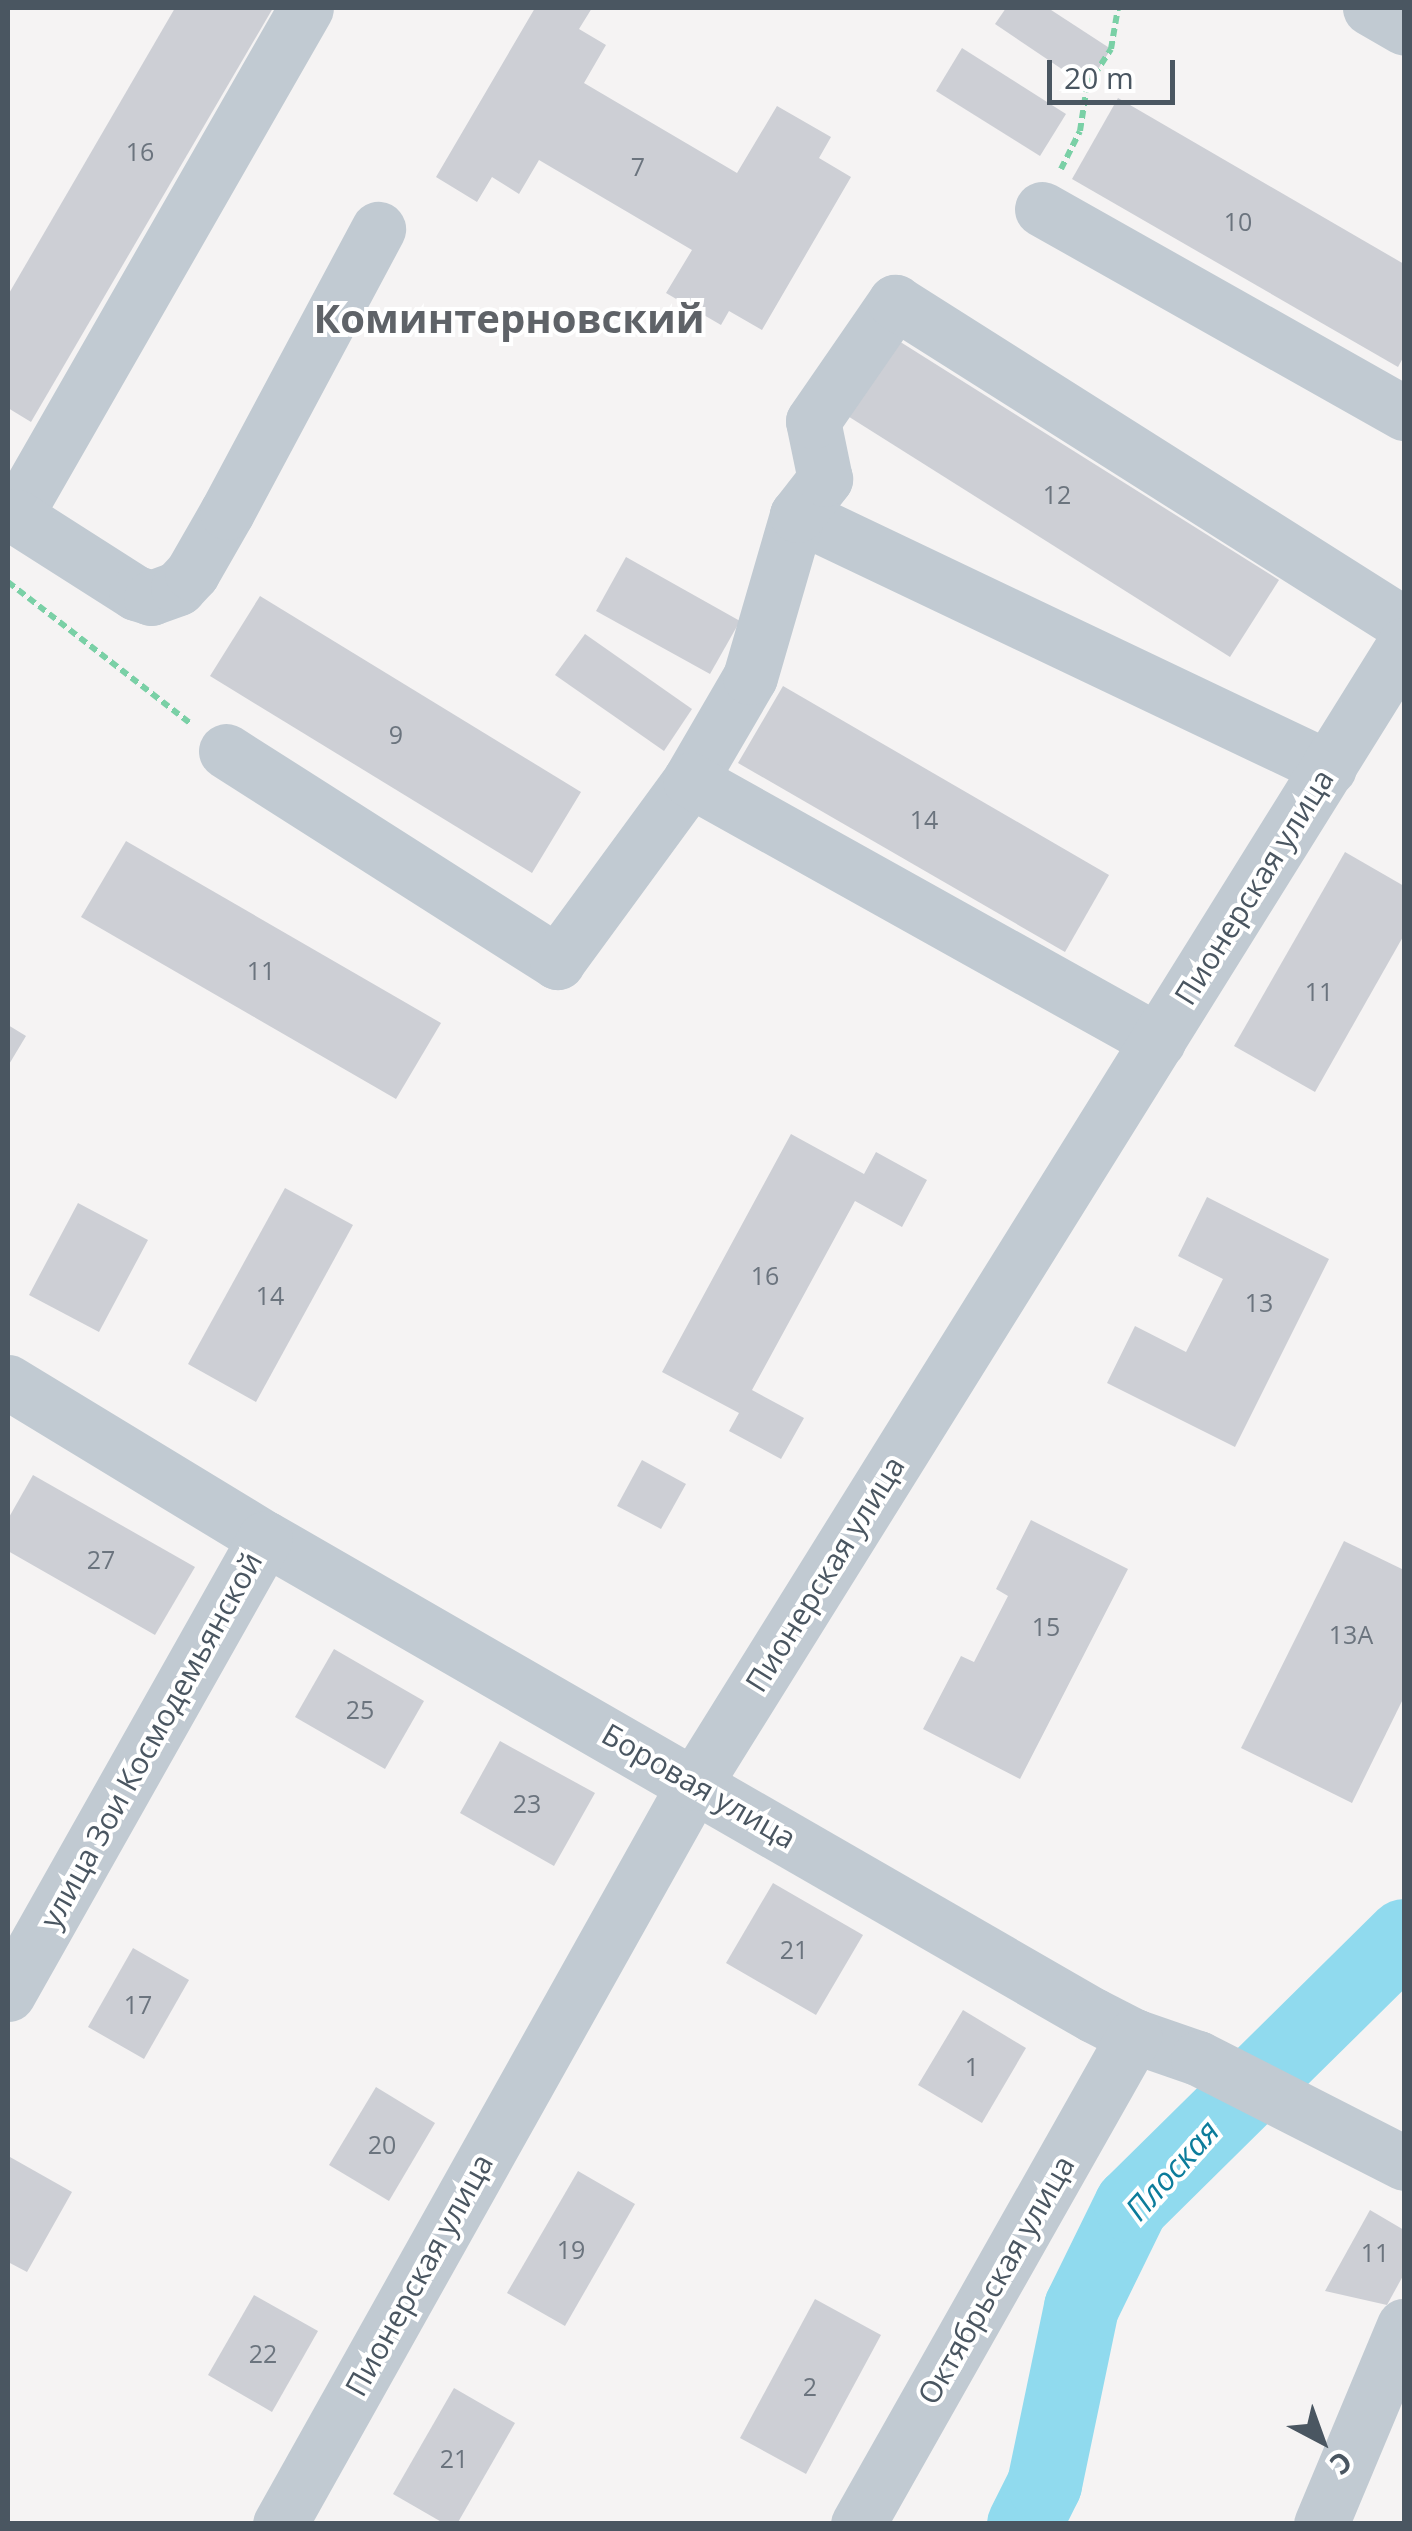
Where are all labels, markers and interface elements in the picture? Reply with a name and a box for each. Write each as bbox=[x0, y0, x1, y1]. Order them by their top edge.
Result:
scale bar bbox=[1052, 40, 1180, 102]
text: 20 m bbox=[1064, 57, 1134, 98]
house number: 16 bbox=[126, 136, 154, 166]
house number: 7 bbox=[631, 151, 645, 181]
house number: 10 bbox=[1224, 206, 1252, 236]
district label: Коминтерновский bbox=[313, 294, 705, 342]
house number: 12 bbox=[1043, 479, 1071, 509]
house number: 9 bbox=[389, 719, 403, 749]
street label: Пионерская улица bbox=[1167, 763, 1341, 1011]
house number: 14 bbox=[910, 804, 938, 834]
house number: 11 bbox=[247, 955, 275, 985]
house number: 11 bbox=[1305, 976, 1333, 1006]
house number: 16 bbox=[751, 1260, 779, 1290]
house number: 14 bbox=[256, 1280, 284, 1310]
house number: 13 bbox=[1245, 1287, 1273, 1317]
street label: Пионерская улица bbox=[738, 1450, 912, 1698]
house number: 27 bbox=[87, 1544, 115, 1574]
street label: улица Зои Космодемьянской bbox=[32, 1546, 270, 1934]
house number: 15 bbox=[1032, 1611, 1060, 1641]
house number: 13А bbox=[1329, 1619, 1373, 1649]
house number: 25 bbox=[346, 1694, 374, 1724]
street label: Боровая улица bbox=[596, 1716, 802, 1856]
house number: 23 bbox=[513, 1788, 541, 1818]
house number: 21 bbox=[780, 1934, 808, 1964]
house number: 17 bbox=[124, 1989, 152, 2019]
house number: 1 bbox=[965, 2051, 979, 2081]
water label: Плоская bbox=[1117, 2112, 1227, 2228]
house number: 20 bbox=[368, 2129, 396, 2159]
street label: Пионерская улица bbox=[338, 2148, 500, 2402]
street label: Октябрьская улица bbox=[910, 2149, 1082, 2411]
house number: 19 bbox=[557, 2234, 585, 2264]
house number: 11 bbox=[1361, 2237, 1389, 2267]
house number: 22 bbox=[249, 2338, 277, 2368]
house number: 2 bbox=[803, 2371, 817, 2401]
north arrow bbox=[1272, 2391, 1372, 2491]
house number: 21 bbox=[440, 2443, 468, 2473]
text: С bbox=[1322, 2443, 1361, 2484]

